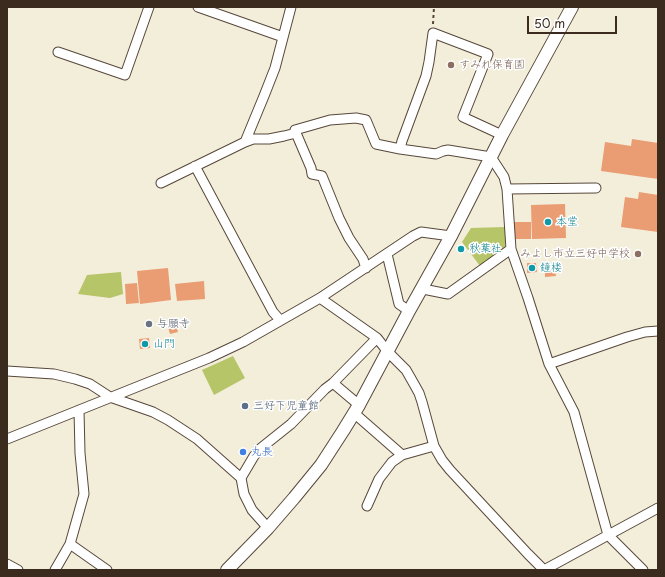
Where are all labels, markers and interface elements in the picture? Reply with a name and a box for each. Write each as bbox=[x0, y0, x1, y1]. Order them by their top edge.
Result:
scale bar bbox=[529, 8, 619, 34]
text: 50 m bbox=[534, 14, 565, 32]
place label: すみれ保育園 bbox=[459, 58, 525, 72]
marker: すみれ保育園 bbox=[446, 60, 456, 70]
place label: 本堂 bbox=[556, 215, 578, 229]
marker: 本堂 bbox=[543, 217, 553, 227]
place label: 秋葉社 bbox=[469, 242, 502, 256]
marker: 秋葉社 bbox=[456, 244, 466, 254]
place label: みよし市立三好中学校 bbox=[520, 247, 630, 261]
marker: みよし市立三好中学校 bbox=[633, 249, 643, 259]
place label: 鐘楼 bbox=[540, 261, 562, 275]
marker: 鐘楼 bbox=[527, 263, 537, 273]
place label: 与願寺 bbox=[157, 317, 190, 331]
marker: 与願寺 bbox=[144, 319, 154, 329]
place label: 山門 bbox=[153, 337, 175, 351]
marker: 山門 bbox=[140, 339, 150, 349]
place label: 三好下児童館 bbox=[253, 399, 319, 413]
marker: 三好下児童館 bbox=[240, 401, 250, 411]
place label: 丸長 bbox=[251, 445, 273, 459]
marker: 丸長 bbox=[238, 447, 248, 457]

